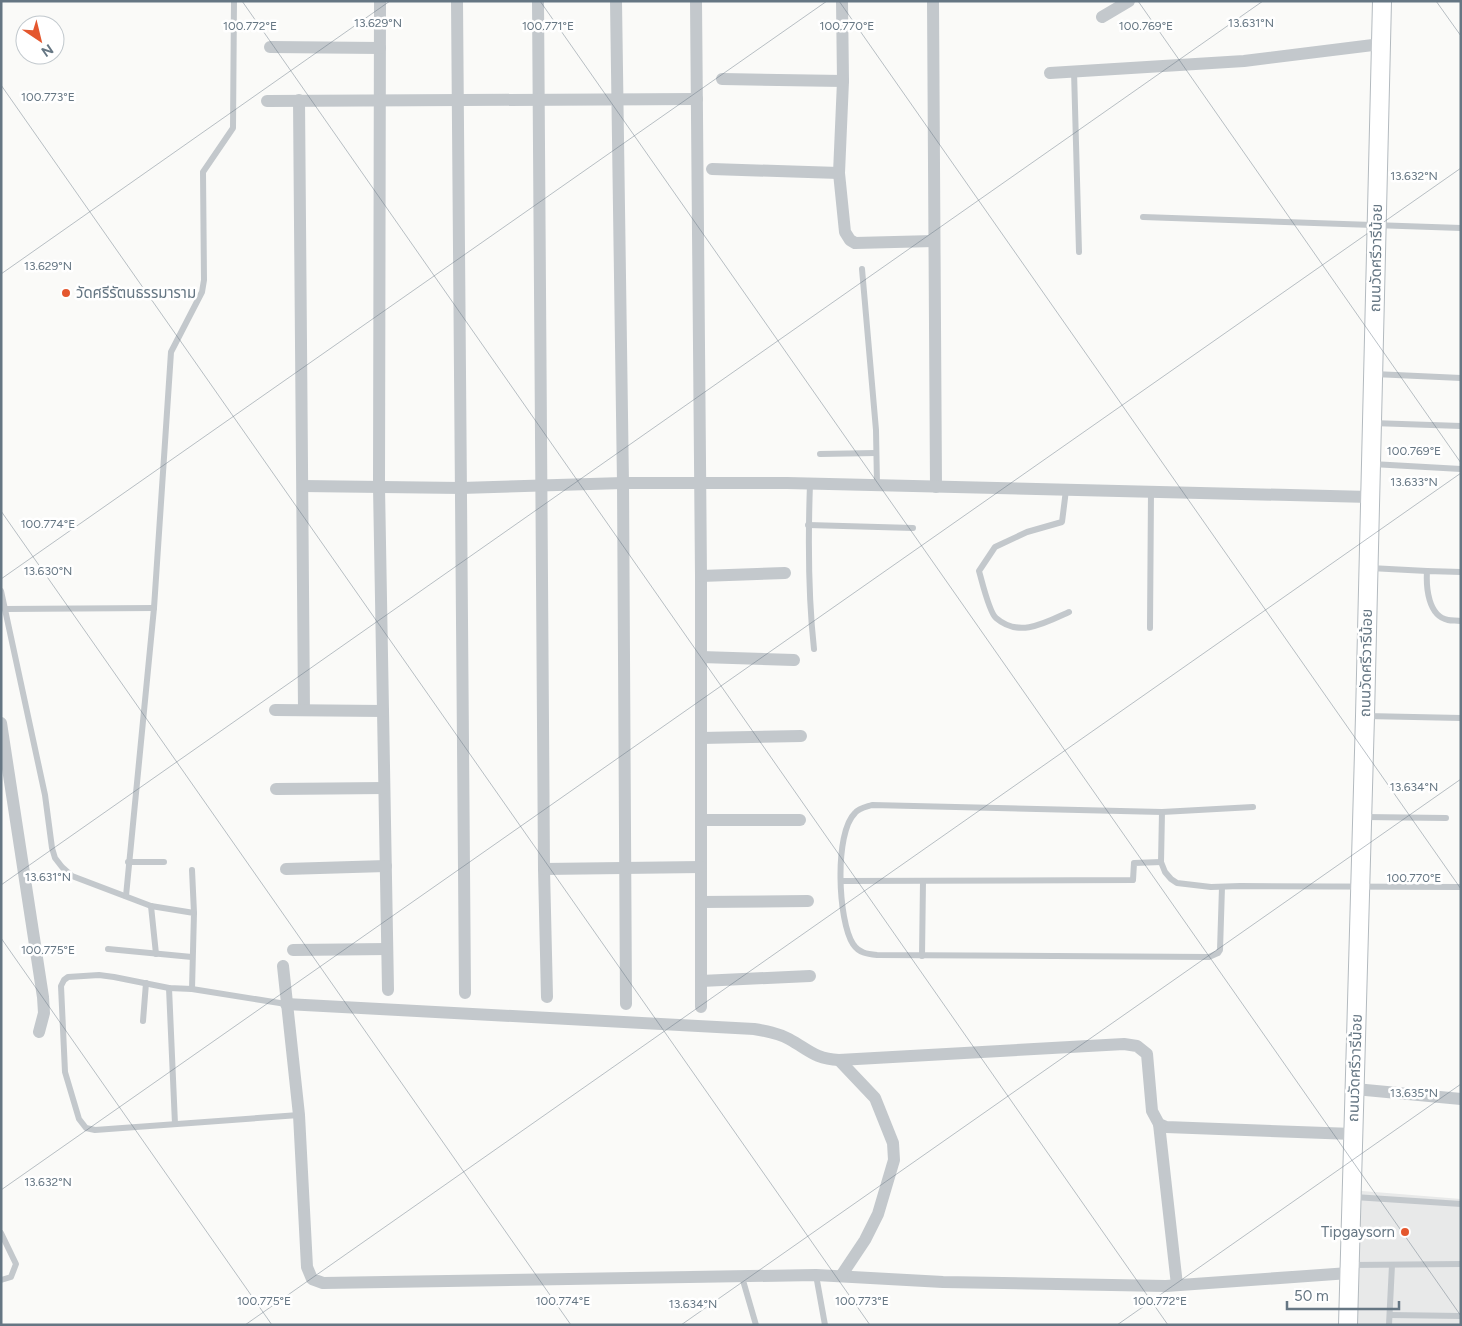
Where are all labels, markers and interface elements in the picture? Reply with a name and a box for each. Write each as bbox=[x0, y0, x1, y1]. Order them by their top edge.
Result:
north arrow bbox=[15, 15, 65, 65]
text: 13.629°N bbox=[354, 16, 402, 30]
text: 13.631°N bbox=[1228, 16, 1274, 30]
text: 100.772°E bbox=[223, 19, 277, 33]
text: 100.771°E bbox=[522, 19, 574, 33]
text: 100.770°E bbox=[820, 19, 874, 33]
text: 100.769°E bbox=[1119, 19, 1173, 33]
text: N bbox=[38, 40, 56, 60]
text: 100.773°E bbox=[21, 90, 75, 104]
text: 13.632°N bbox=[1390, 169, 1438, 183]
street label: ถนนวัดศรีวารีน้อย bbox=[1366, 204, 1386, 312]
text: 13.629°N bbox=[24, 259, 72, 273]
place label: วัดศรีรัตนธรรมาราม bbox=[76, 284, 196, 302]
marker: วัดศรีรัตนธรรมาราม bbox=[60, 287, 72, 299]
text: 100.769°E bbox=[1387, 444, 1441, 458]
text: 13.633°N bbox=[1390, 475, 1438, 489]
text: 100.774°E bbox=[21, 517, 75, 531]
text: 13.630°N bbox=[24, 564, 72, 578]
street label: ถนนวัดศรีวารีน้อย bbox=[1356, 609, 1376, 717]
text: 13.634°N bbox=[1390, 780, 1438, 794]
text: 13.631°N bbox=[25, 870, 71, 884]
text: 100.770°E bbox=[1387, 871, 1441, 885]
text: 100.775°E bbox=[21, 943, 75, 957]
street label: ถนนวัดศรีวารีน้อย bbox=[1344, 1014, 1366, 1122]
text: 13.635°N bbox=[1390, 1086, 1438, 1100]
text: 13.632°N bbox=[24, 1175, 72, 1189]
place label: Tipgaysorn bbox=[1321, 1223, 1395, 1241]
marker: Tipgaysorn bbox=[1399, 1226, 1411, 1238]
scale bar bbox=[1287, 1278, 1400, 1310]
text: 50 m bbox=[1294, 1287, 1329, 1305]
text: 100.775°E bbox=[237, 1294, 291, 1308]
text: 100.774°E bbox=[536, 1294, 590, 1308]
text: 100.773°E bbox=[835, 1294, 889, 1308]
text: 100.772°E bbox=[1133, 1294, 1187, 1308]
text: 13.634°N bbox=[669, 1297, 717, 1311]

